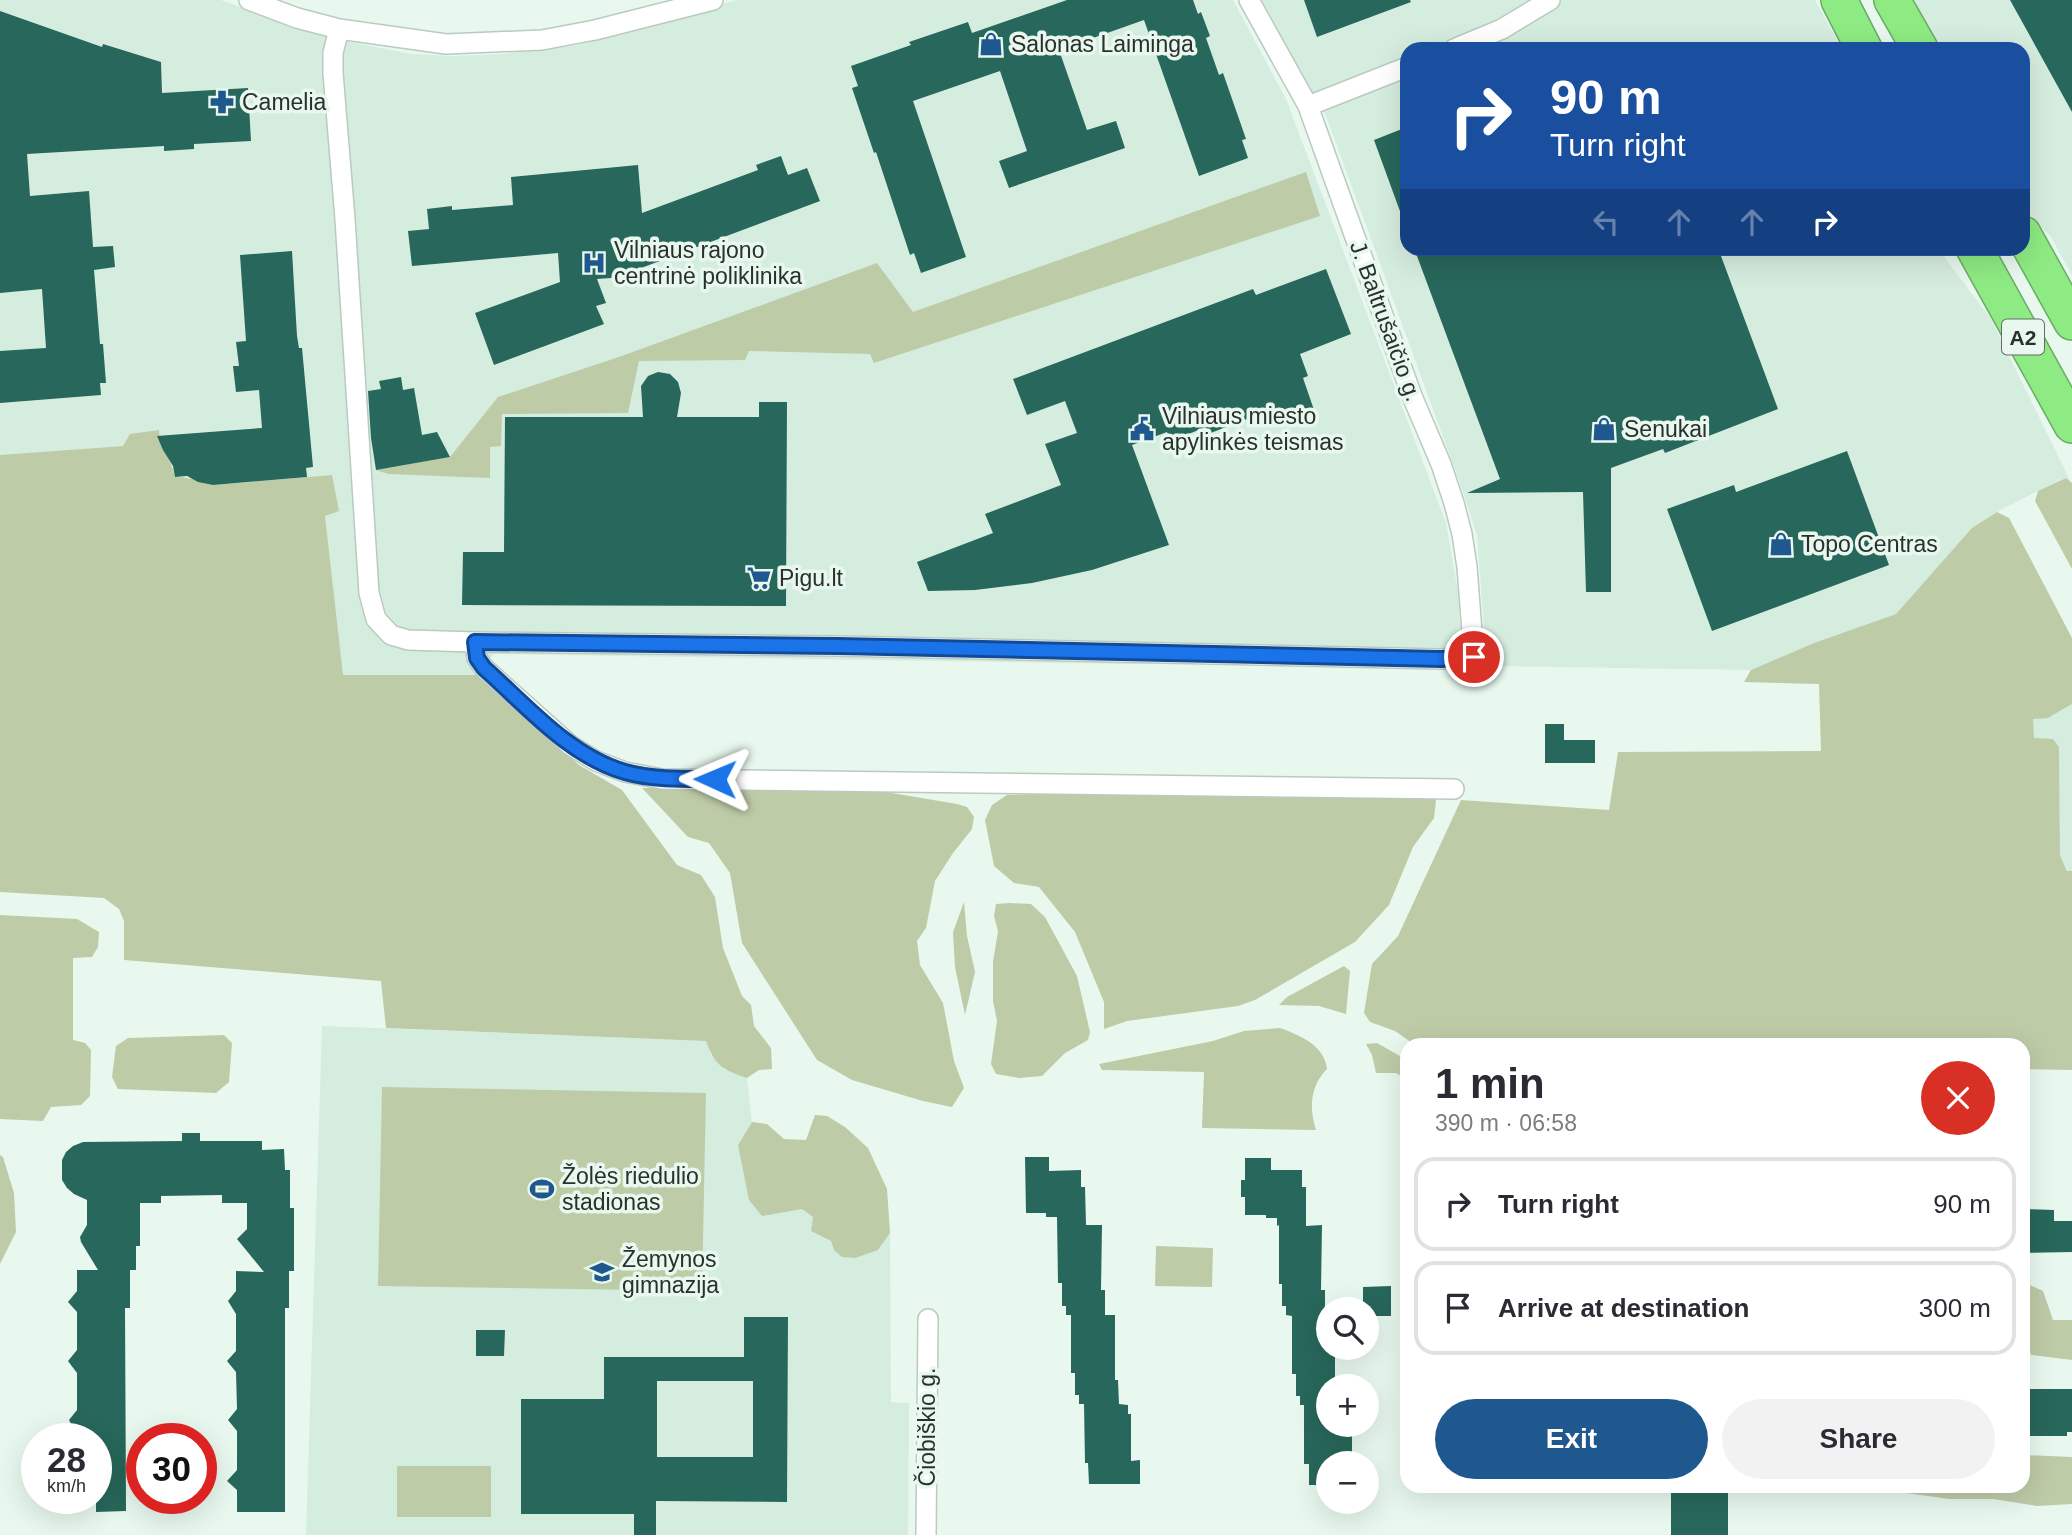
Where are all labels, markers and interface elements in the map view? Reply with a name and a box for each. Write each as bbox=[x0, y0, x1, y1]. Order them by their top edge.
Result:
shop icon: Salonas Laiminga bbox=[977, 30, 1005, 58]
place label: Salonas Laiminga bbox=[1011, 31, 1194, 57]
icon: right bbox=[1435, 70, 1526, 161]
text: 90 m bbox=[1550, 70, 1662, 124]
pharmacy icon: Camelia bbox=[208, 88, 236, 116]
place label: Camelia bbox=[242, 89, 327, 115]
text: Turn right bbox=[1550, 127, 1686, 163]
icon: left bbox=[1587, 203, 1625, 241]
icon: ahead bbox=[1660, 203, 1698, 241]
icon: ahead bbox=[1733, 203, 1771, 241]
icon: right bbox=[1806, 203, 1844, 241]
place label: Vilniaus rajono centrinė poliklinika bbox=[614, 237, 802, 289]
street label: J. Baltrušaičio g. bbox=[1345, 237, 1427, 405]
hospital icon: Vilniaus rajono centrinė poliklinika bbox=[580, 249, 608, 277]
road number: A2 bbox=[2002, 320, 2044, 354]
place label: Vilniaus miesto apylinkės teismas bbox=[1162, 403, 1344, 455]
public building icon: Vilniaus miesto apylinkės teismas bbox=[1128, 415, 1156, 443]
shop icon: Senukai bbox=[1590, 415, 1618, 443]
place label: Senukai bbox=[1624, 416, 1707, 442]
shop icon: Topo Centras bbox=[1767, 530, 1795, 558]
place label: Topo Centras bbox=[1801, 531, 1938, 557]
supermarket icon: Pigu.lt bbox=[745, 564, 773, 592]
place label: Pigu.lt bbox=[779, 565, 844, 591]
pin bbox=[1444, 627, 1504, 687]
icon: arrive bbox=[1455, 638, 1493, 676]
position arrow bbox=[678, 742, 752, 816]
text: 1 min bbox=[1435, 1060, 1545, 1107]
button: close bbox=[1921, 1061, 1995, 1135]
text: 390 m · 06:58 bbox=[1435, 1110, 1577, 1136]
place label: Žolės riedulio stadionas bbox=[562, 1163, 699, 1215]
sports icon: Žolės riedulio stadionas bbox=[528, 1175, 556, 1203]
icon: right bbox=[1439, 1185, 1477, 1223]
text: Turn right bbox=[1498, 1189, 1619, 1219]
text: 90 m bbox=[1933, 1189, 1991, 1219]
place label: Žemynos gimnazija bbox=[622, 1246, 719, 1298]
school or university icon: Žemynos gimnazija bbox=[588, 1258, 616, 1286]
icon: arrive bbox=[1439, 1289, 1477, 1327]
text: Arrive at destination bbox=[1498, 1293, 1749, 1323]
text: 300 m bbox=[1919, 1293, 1991, 1323]
map controls bbox=[1316, 1297, 1379, 1514]
button: search bbox=[1316, 1297, 1379, 1360]
street label: Čiobiškio g. bbox=[913, 1368, 940, 1486]
button: + bbox=[1316, 1374, 1379, 1437]
button: Exit bbox=[1435, 1399, 1708, 1479]
button: Share bbox=[1722, 1399, 1995, 1479]
speed limit sign: 30 bbox=[126, 1423, 217, 1514]
text: 28 bbox=[47, 1440, 86, 1479]
button: − bbox=[1316, 1451, 1379, 1514]
text: km/h bbox=[47, 1476, 86, 1496]

